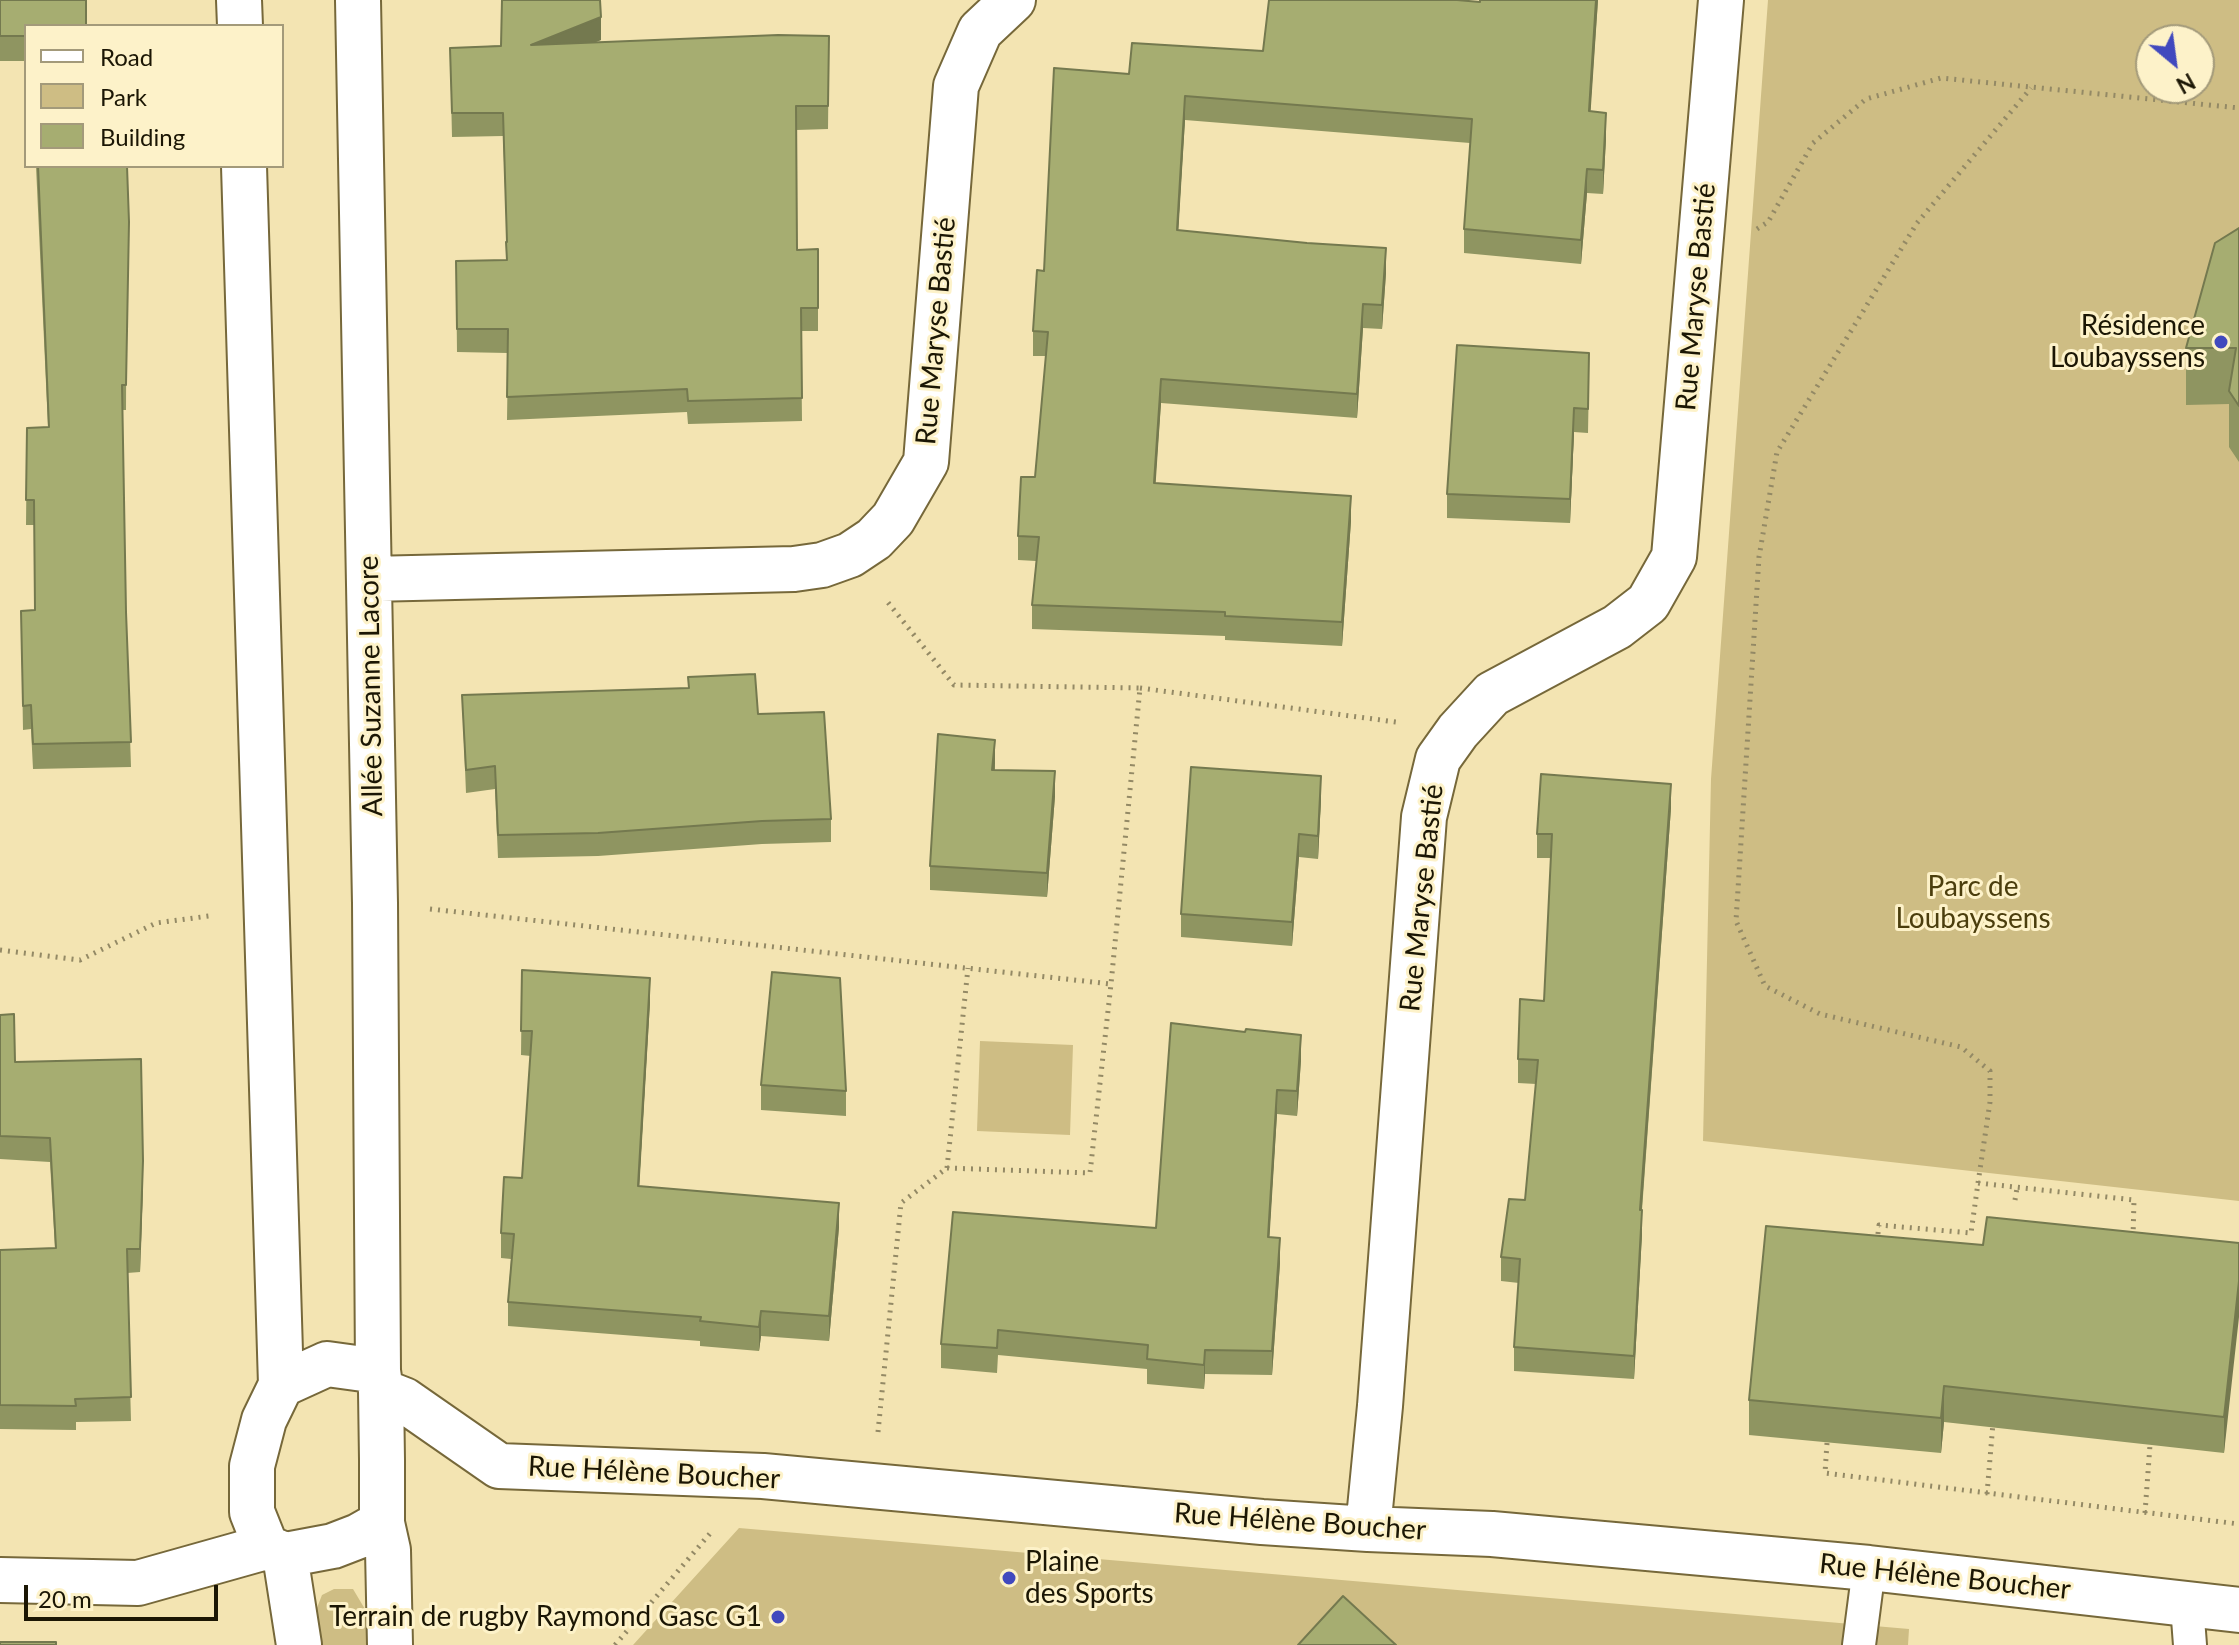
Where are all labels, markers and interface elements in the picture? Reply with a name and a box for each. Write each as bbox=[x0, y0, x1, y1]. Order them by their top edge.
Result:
legend bbox=[24, 24, 284, 168]
north arrow bbox=[2135, 24, 2215, 104]
text: Road bbox=[100, 42, 153, 71]
text: N bbox=[2172, 68, 2200, 100]
text: Park bbox=[100, 82, 147, 111]
text: Building bbox=[100, 122, 185, 151]
street label: Rue Maryse Bastié bbox=[1669, 182, 1723, 412]
street label: Rue Maryse Bastié bbox=[909, 216, 963, 446]
place label: Résidence Loubayssens bbox=[2050, 309, 2205, 375]
marker: Résidence Loubayssens bbox=[2212, 333, 2230, 351]
street label: Allée Suzanne Lacore bbox=[352, 555, 390, 817]
street label: Rue Maryse Bastié bbox=[1393, 783, 1451, 1013]
park label: Parc de Loubayssens bbox=[1895, 870, 2051, 936]
street label: Rue Hélène Boucher bbox=[527, 1450, 781, 1496]
street label: Rue Hélène Boucher bbox=[1173, 1496, 1427, 1548]
place label: Plaine des Sports bbox=[1025, 1545, 1154, 1611]
street label: Rue Hélène Boucher bbox=[1818, 1547, 2072, 1607]
scale bar bbox=[28, 1569, 222, 1619]
marker: Plaine des Sports bbox=[1000, 1569, 1018, 1587]
text: 20 m bbox=[38, 1584, 92, 1613]
place label: Terrain de rugby Raymond Gasc G1 bbox=[329, 1600, 762, 1634]
marker: Terrain de rugby Raymond Gasc G1 bbox=[769, 1608, 787, 1626]

